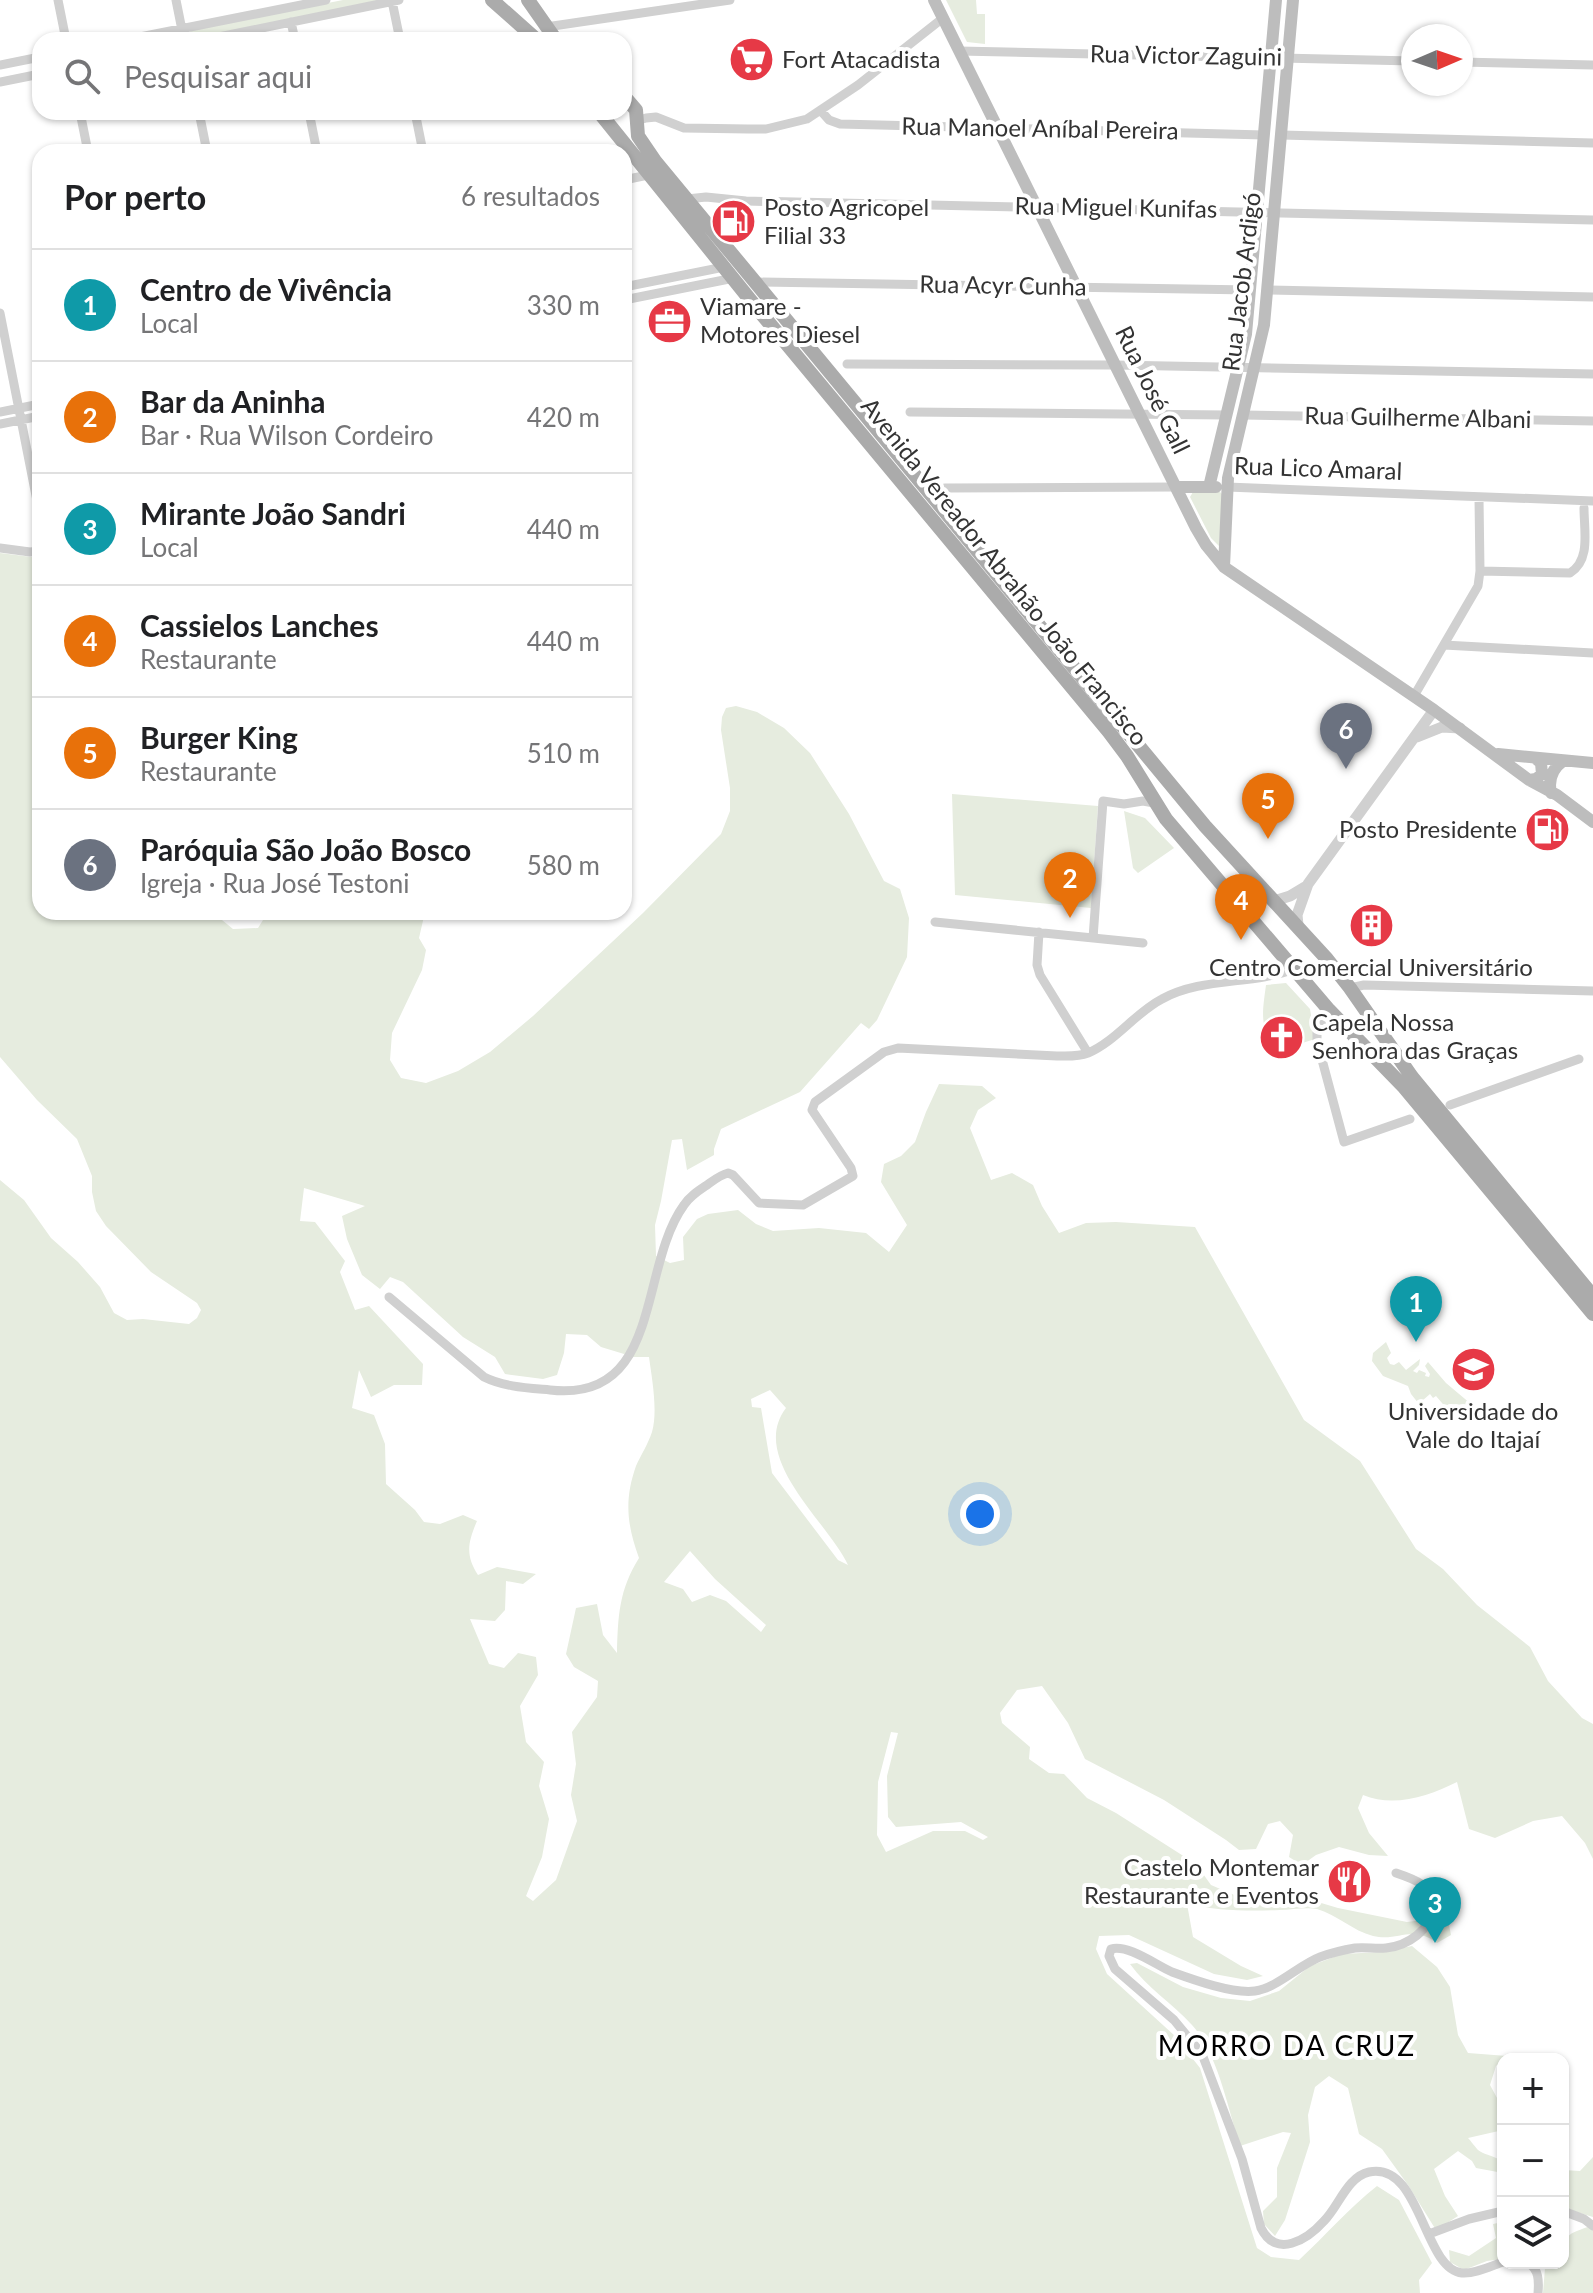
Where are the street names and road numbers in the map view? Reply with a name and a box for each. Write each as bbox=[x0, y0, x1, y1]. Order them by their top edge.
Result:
street label: Rua Victor Zaguini bbox=[1090, 38, 1282, 71]
street label: Rua Manoel Aníbal Pereira bbox=[901, 111, 1179, 144]
street label: Rua Miguel Kunifas bbox=[1014, 190, 1218, 223]
street label: Rua Jacob Ardigó bbox=[1215, 191, 1266, 373]
street label: Rua Acyr Cunha bbox=[919, 269, 1087, 300]
street label: Rua José Gall bbox=[1110, 321, 1197, 458]
street label: Avenida Vereador Abrahão João Francisco bbox=[856, 391, 1154, 751]
street label: Rua Guilherme Albani bbox=[1304, 400, 1532, 433]
street label: Rua Lico Amaral bbox=[1233, 450, 1403, 485]

